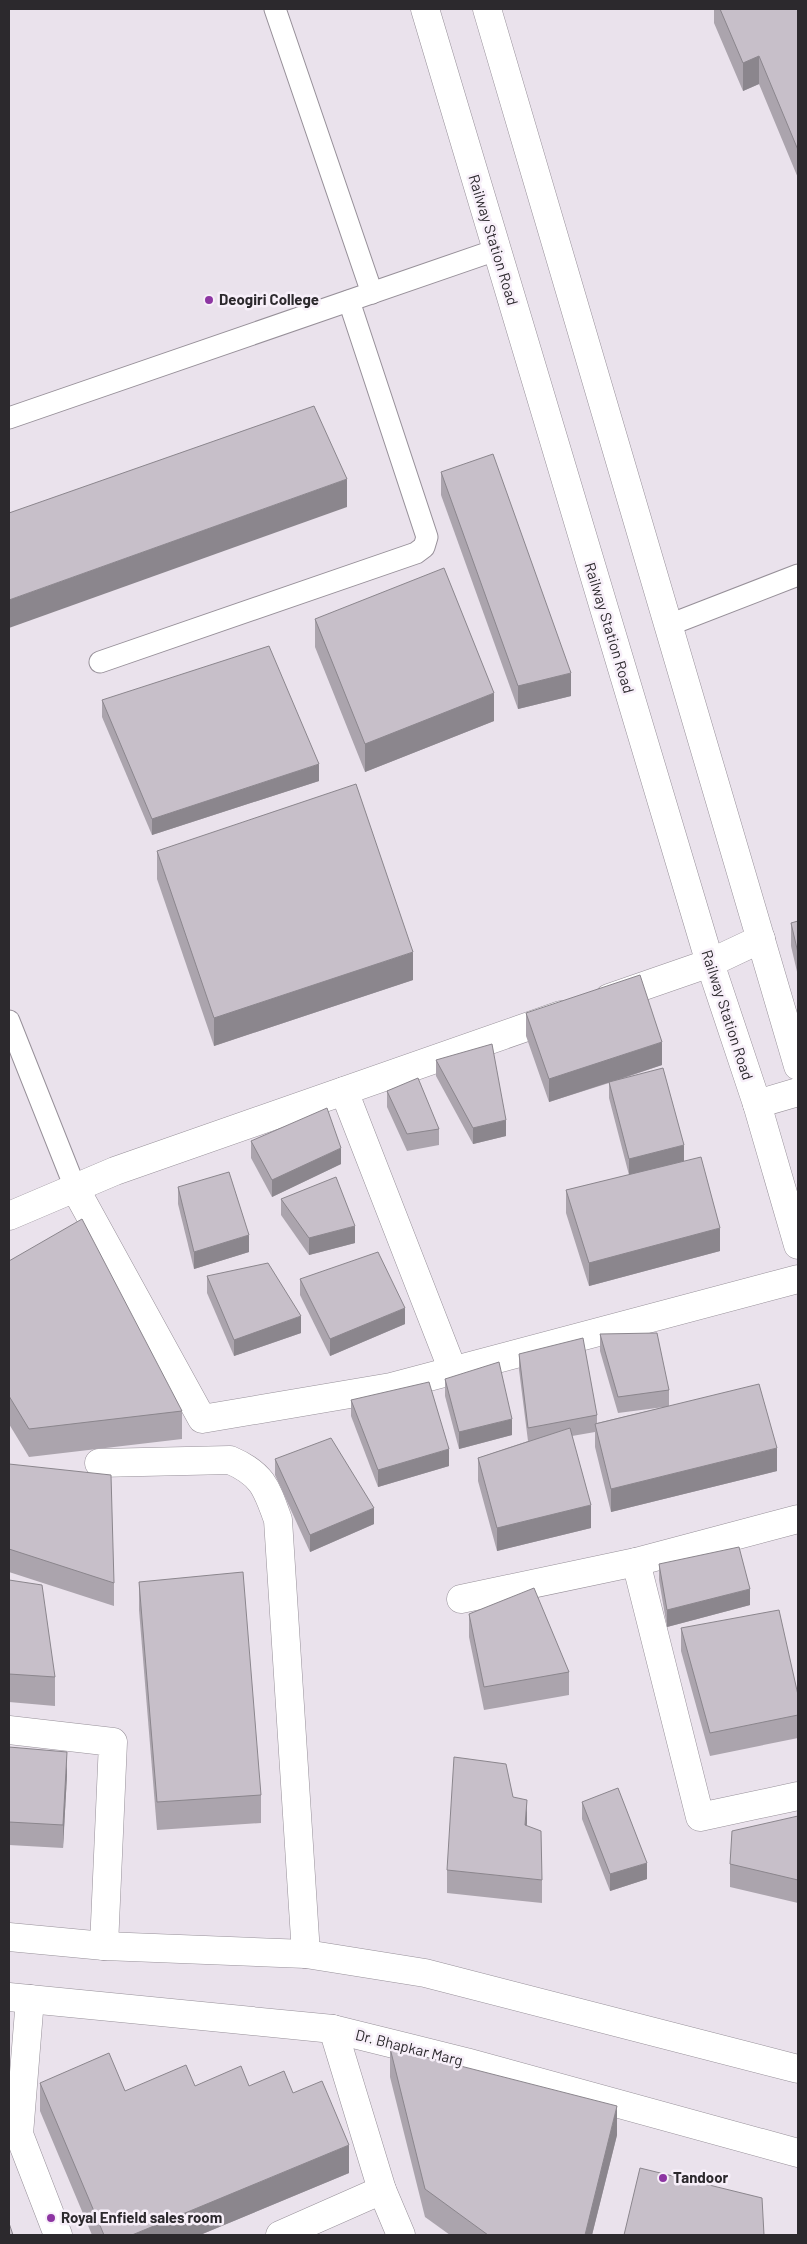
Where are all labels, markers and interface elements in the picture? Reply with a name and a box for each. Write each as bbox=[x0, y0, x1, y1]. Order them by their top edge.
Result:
street label: Railway Station Road bbox=[465, 172, 522, 307]
place label: Deogiri College bbox=[219, 290, 319, 308]
marker: Deogiri College bbox=[203, 294, 215, 306]
street label: Railway Station Road bbox=[581, 560, 638, 695]
street label: Railway Station Road bbox=[698, 947, 757, 1082]
street label: Dr. Bhapkar Marg bbox=[354, 2025, 465, 2069]
place label: Tandoor bbox=[673, 2168, 729, 2186]
marker: Tandoor bbox=[657, 2172, 669, 2184]
place label: Royal Enfield sales room bbox=[61, 2208, 222, 2226]
marker: Royal Enfield sales room bbox=[45, 2212, 57, 2224]

